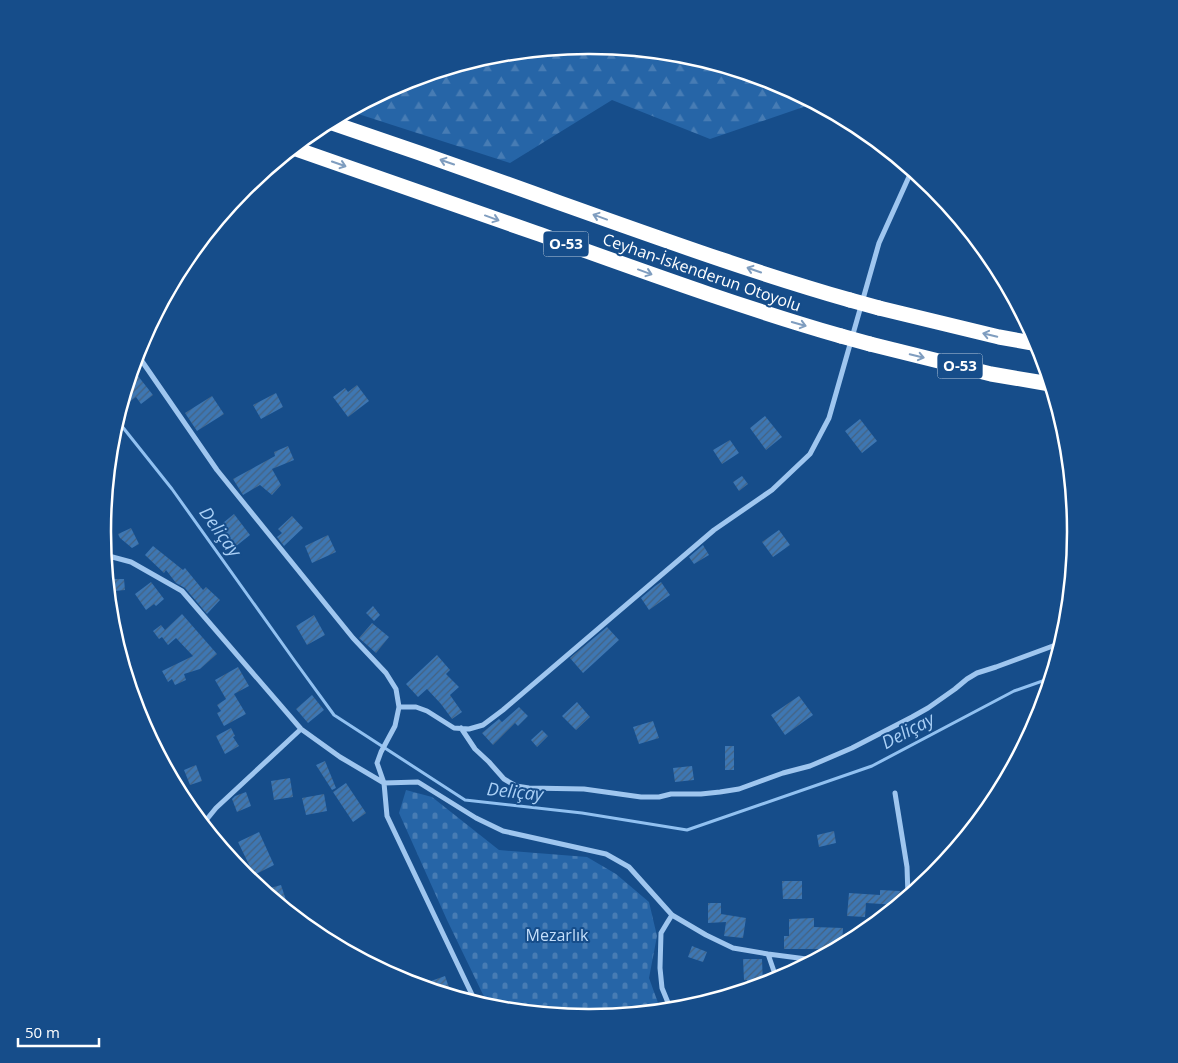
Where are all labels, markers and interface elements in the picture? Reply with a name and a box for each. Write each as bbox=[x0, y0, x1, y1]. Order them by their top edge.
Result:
one-way arrow bbox=[439, 157, 455, 167]
one-way arrow bbox=[330, 160, 346, 169]
one-way arrow bbox=[593, 212, 608, 221]
one-way arrow bbox=[484, 214, 499, 223]
street label: Ceyhan-İskenderun Otoyolu bbox=[600, 228, 804, 316]
road number: O-53 bbox=[544, 232, 588, 256]
one-way arrow bbox=[746, 265, 762, 275]
one-way arrow bbox=[637, 268, 653, 278]
one-way arrow bbox=[791, 320, 807, 330]
one-way arrow bbox=[982, 330, 998, 339]
one-way arrow bbox=[909, 352, 925, 361]
road number: O-53 bbox=[938, 354, 982, 378]
water label: Deliçay bbox=[194, 501, 248, 563]
water label: Deliçay bbox=[877, 705, 940, 754]
water label: Deliçay bbox=[486, 776, 546, 806]
park label: Mezarlık bbox=[526, 924, 589, 946]
scale bar bbox=[18, 1016, 99, 1048]
text: 50 m bbox=[25, 1022, 60, 1042]

